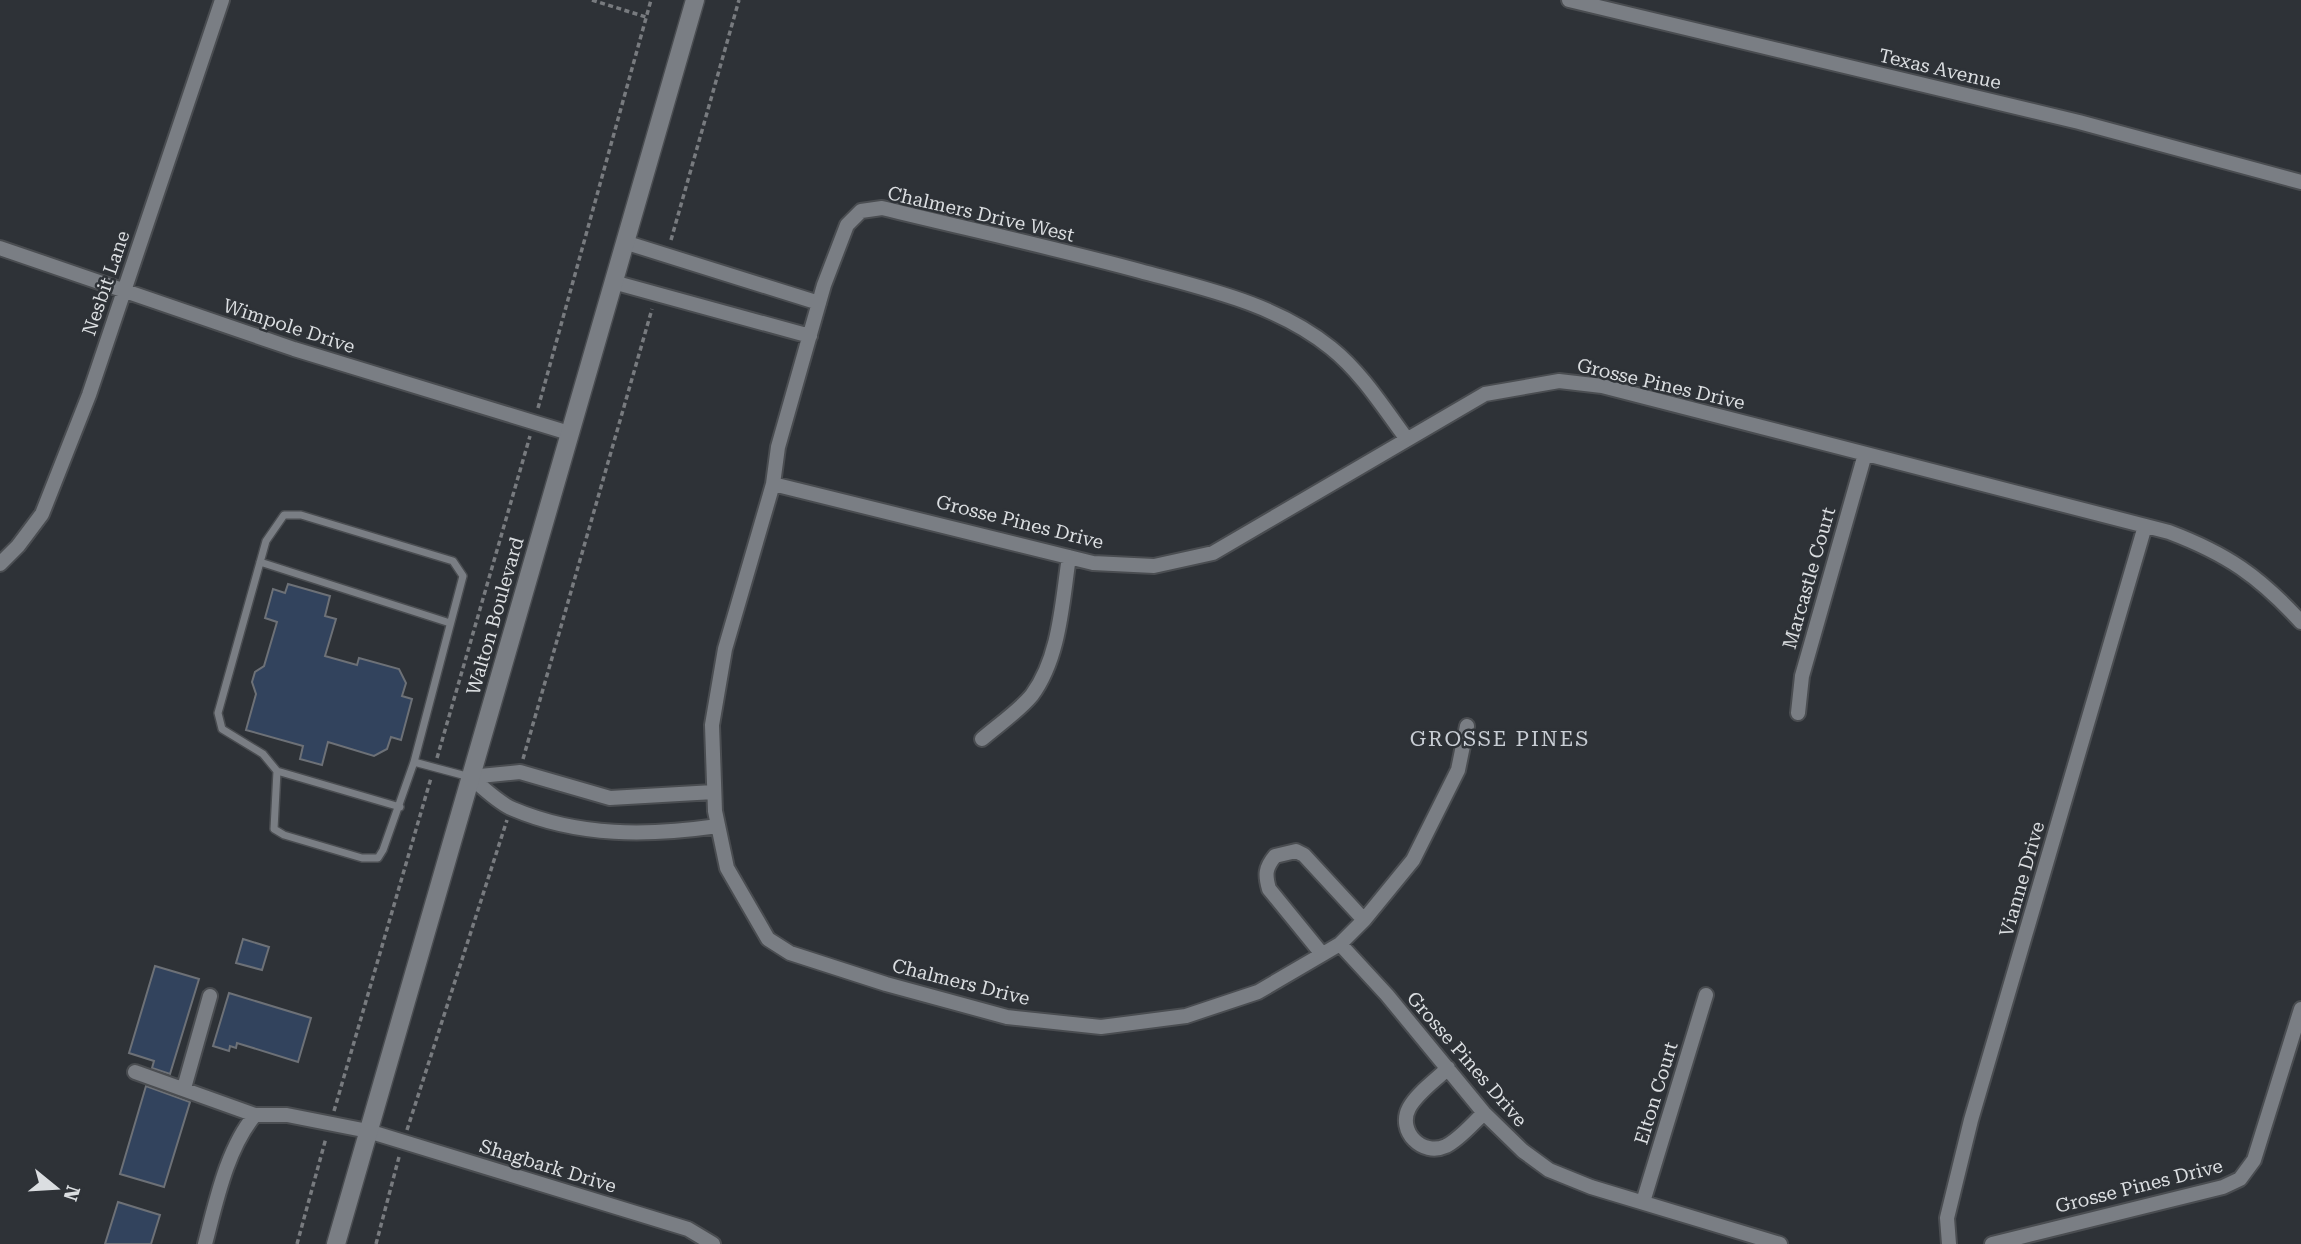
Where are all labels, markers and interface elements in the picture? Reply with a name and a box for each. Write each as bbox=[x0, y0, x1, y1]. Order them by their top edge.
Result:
street label: Texas Avenue bbox=[1877, 44, 2003, 94]
street label: Chalmers Drive West bbox=[885, 181, 1077, 247]
street label: Nesbit Lane bbox=[77, 227, 135, 339]
street label: Wimpole Drive bbox=[220, 294, 358, 358]
street label: Grosse Pines Drive bbox=[1575, 353, 1747, 415]
street label: Grosse Pines Drive bbox=[934, 490, 1106, 554]
street label: Marcastle Court bbox=[1778, 504, 1840, 652]
street label: Walton Boulevard bbox=[461, 534, 529, 698]
district label: GROSSE PINES bbox=[1410, 727, 1590, 751]
street label: Vianne Drive bbox=[1995, 819, 2049, 939]
street label: Chalmers Drive bbox=[890, 954, 1032, 1010]
street label: Grosse Pines Drive bbox=[1402, 987, 1532, 1131]
street label: Elton Court bbox=[1629, 1039, 1683, 1147]
street label: Shagbark Drive bbox=[477, 1134, 619, 1198]
north arrow bbox=[21, 1153, 91, 1223]
street label: Grosse Pines Drive bbox=[2053, 1154, 2225, 1218]
text: N bbox=[58, 1183, 85, 1204]

